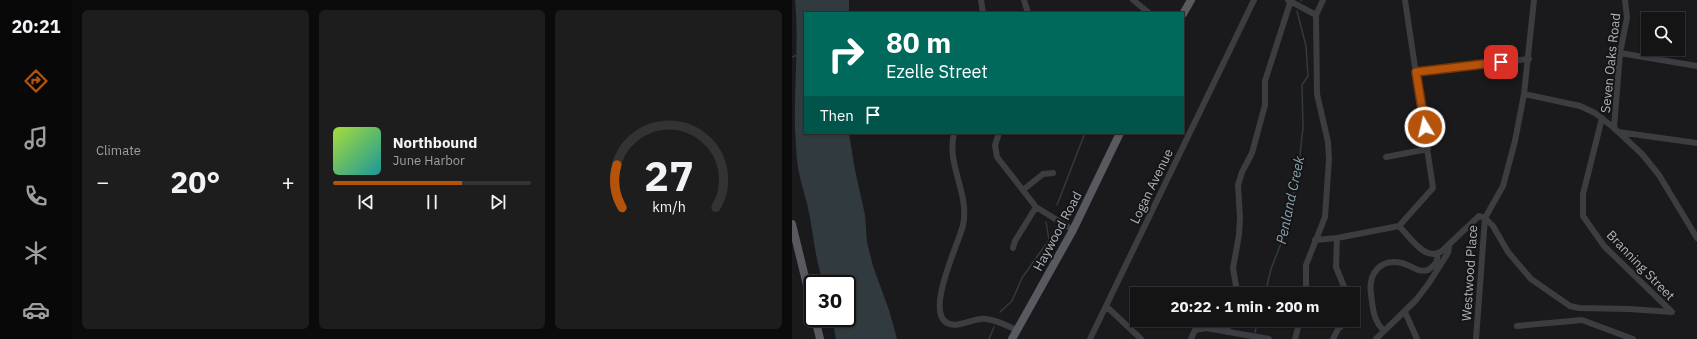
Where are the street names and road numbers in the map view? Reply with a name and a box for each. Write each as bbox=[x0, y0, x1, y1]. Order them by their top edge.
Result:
street label: Seven Oaks Road bbox=[1597, 12, 1624, 114]
street label: Logan Avenue bbox=[1126, 146, 1177, 226]
street label: Haywood Road bbox=[1029, 189, 1085, 274]
street label: Westwood Place bbox=[1458, 224, 1481, 322]
street label: Branning Street bbox=[1603, 227, 1678, 304]

